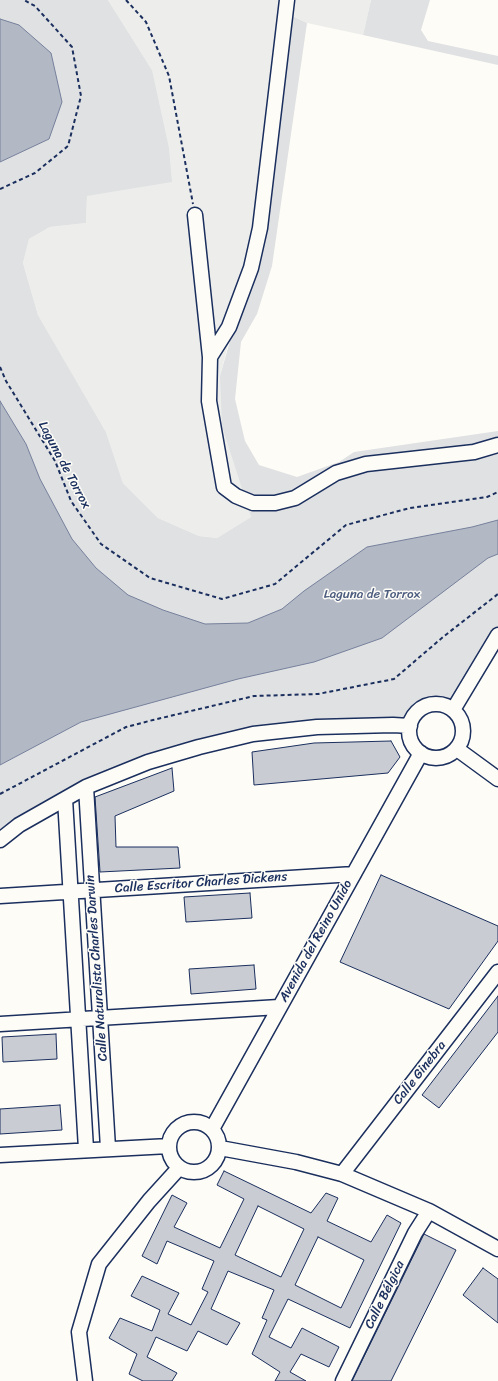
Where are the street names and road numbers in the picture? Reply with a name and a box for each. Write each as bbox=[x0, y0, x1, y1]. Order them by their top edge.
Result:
street label: Laguna de Torrox bbox=[34, 419, 94, 511]
street label: Calle Escritor Charles Dickens bbox=[114, 869, 288, 897]
street label: Calle Naturalista Charles Darwin bbox=[83, 874, 111, 1062]
street label: Avenida del Reino Unido bbox=[276, 877, 356, 1005]
street label: Calle Ginebra bbox=[390, 1038, 450, 1108]
street label: Calle Bélgica bbox=[362, 1258, 408, 1332]

